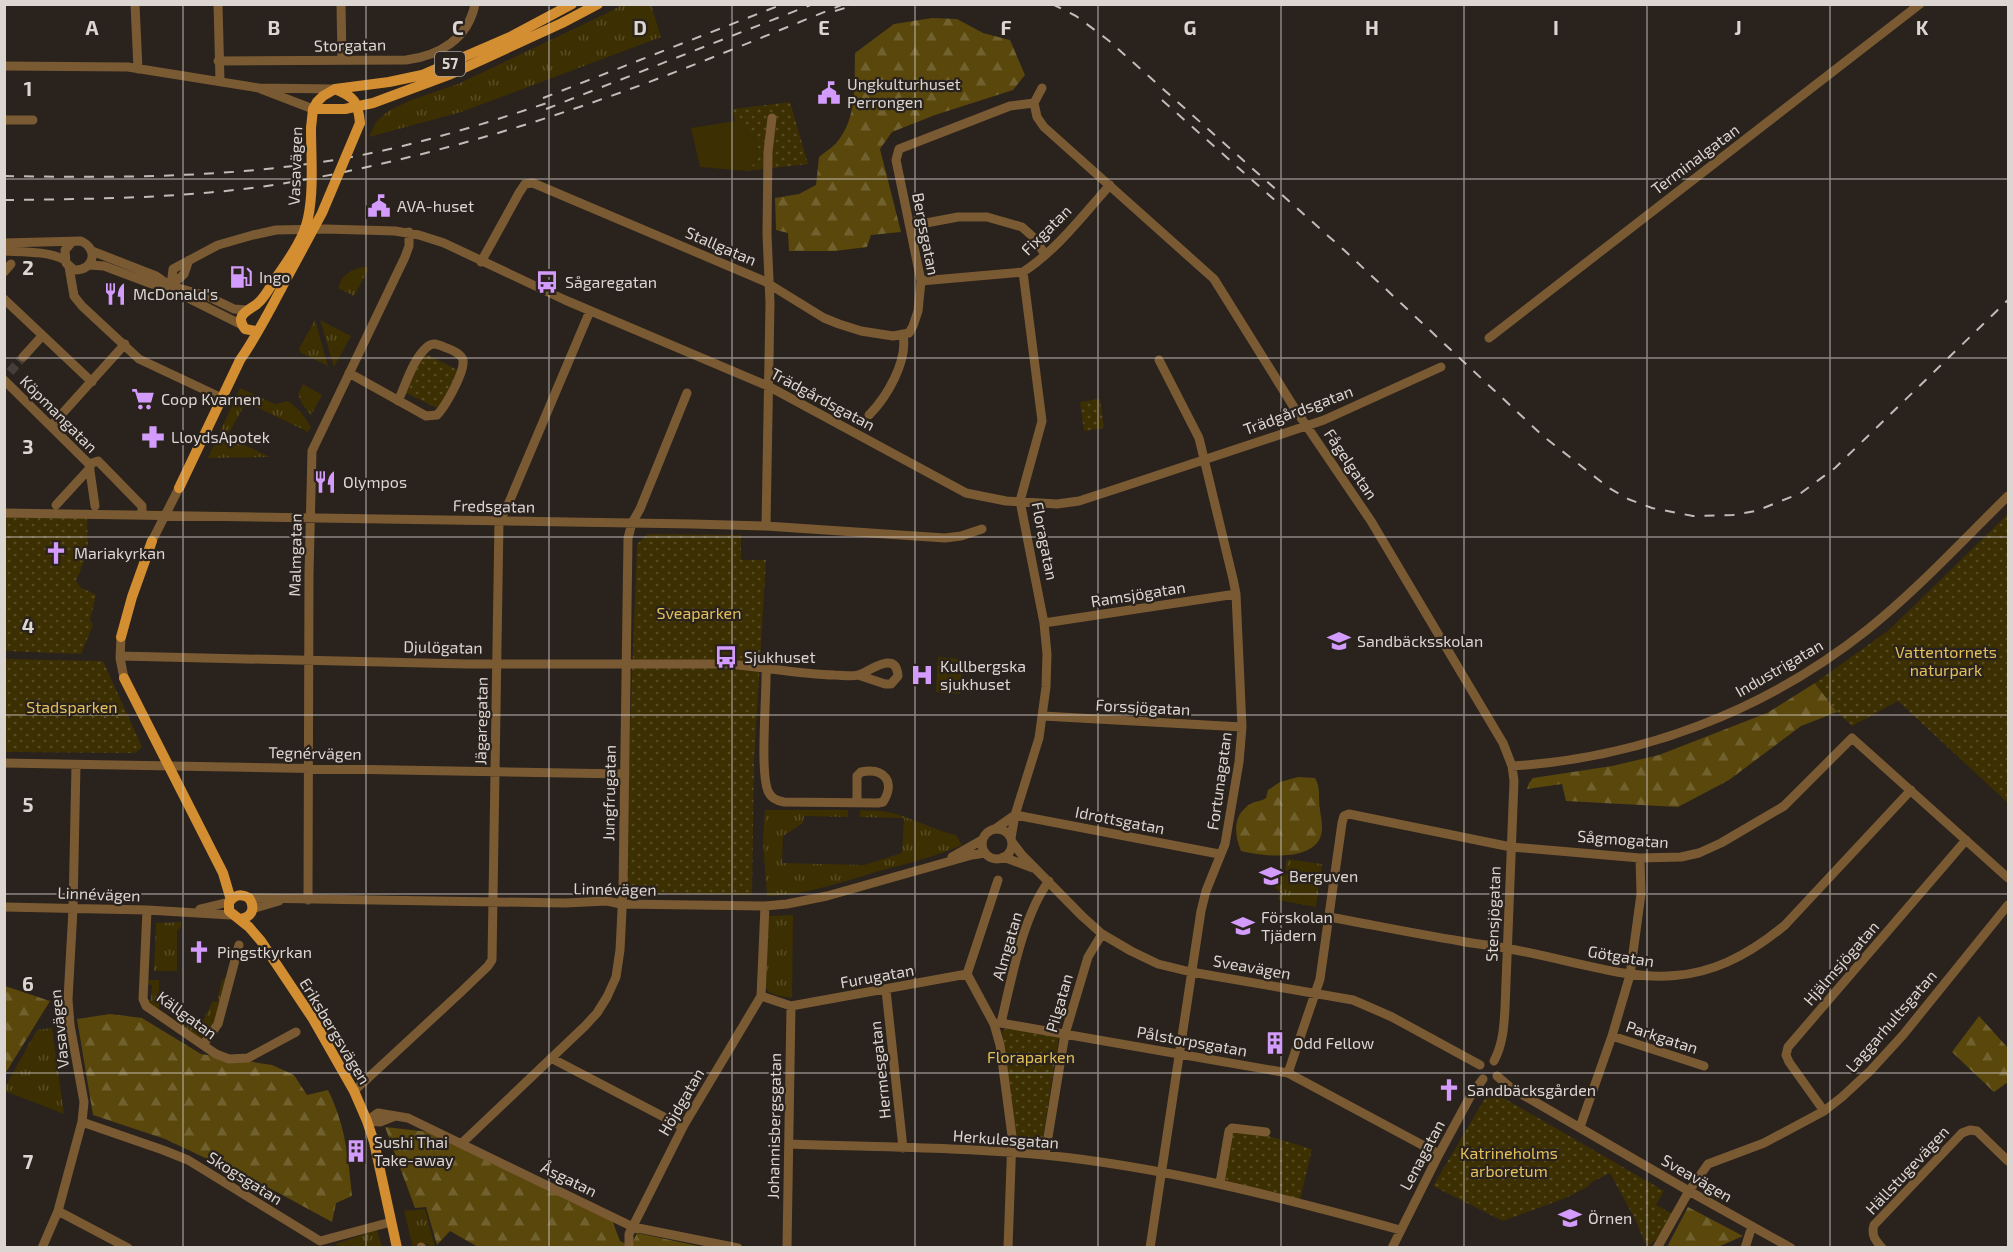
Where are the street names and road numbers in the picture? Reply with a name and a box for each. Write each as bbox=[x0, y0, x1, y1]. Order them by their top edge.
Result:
street label: Storgatan bbox=[314, 34, 386, 55]
road number: 57 bbox=[435, 52, 465, 76]
street label: Terminalgatan bbox=[1647, 119, 1742, 198]
street label: Vasavägen bbox=[284, 126, 305, 206]
street label: Bergsgatan bbox=[909, 191, 944, 277]
street label: Fixgatan bbox=[1017, 201, 1075, 259]
street label: Stallgatan bbox=[683, 222, 759, 269]
street label: Trädgårdsgatan bbox=[768, 363, 879, 434]
street label: Köpmangatan bbox=[17, 371, 102, 456]
street label: Trädgårdsgatan bbox=[1240, 381, 1355, 438]
street label: Fågelgatan bbox=[1321, 425, 1382, 503]
street label: Fredsgatan bbox=[453, 495, 535, 516]
street label: Floragatan bbox=[1029, 500, 1062, 582]
street label: Malmgatan bbox=[284, 513, 305, 597]
street label: Ramsjögatan bbox=[1089, 577, 1187, 611]
street label: Industrigatan bbox=[1731, 635, 1826, 700]
street label: Djulögatan bbox=[403, 636, 483, 658]
street label: Jägaregatan bbox=[470, 677, 491, 765]
street label: Forssjögatan bbox=[1095, 695, 1191, 719]
street label: Fortunagatan bbox=[1202, 731, 1235, 831]
street label: Tegnérvägen bbox=[268, 742, 362, 763]
street label: Jungfrugatan bbox=[598, 745, 619, 841]
street label: Idrottsgatan bbox=[1074, 802, 1166, 837]
street label: Sågmogatan bbox=[1577, 826, 1669, 851]
street label: Stensjögatan bbox=[1481, 866, 1505, 962]
street label: Linnévägen bbox=[573, 878, 657, 899]
street label: Linnévägen bbox=[57, 883, 141, 904]
street label: Almgatan bbox=[988, 909, 1025, 982]
street label: Hjälmsjögatan bbox=[1799, 917, 1883, 1009]
street label: Götgatan bbox=[1586, 941, 1656, 970]
street label: Sveavägen bbox=[1212, 950, 1292, 983]
street label: Furugatan bbox=[838, 960, 915, 991]
street label: Laggarhultsgatan bbox=[1841, 966, 1940, 1076]
street label: Pilgatan bbox=[1041, 971, 1076, 1034]
street label: Eriksbergsvägen bbox=[296, 974, 375, 1087]
street label: Källgatan bbox=[154, 986, 221, 1043]
street label: Vasavägen bbox=[45, 989, 72, 1069]
street label: Parkgatan bbox=[1624, 1016, 1701, 1057]
street label: Hermesgatan bbox=[865, 1020, 894, 1120]
street label: Pålstorpsgatan bbox=[1135, 1021, 1249, 1060]
street label: Johannisbergsgatan bbox=[763, 1053, 784, 1199]
street label: Höjdgatan bbox=[654, 1065, 708, 1139]
street label: Lenagatan bbox=[1395, 1116, 1448, 1193]
street label: Hällstugevägen bbox=[1861, 1122, 1952, 1218]
street label: Herkulesgatan bbox=[952, 1125, 1060, 1152]
street label: Skogsgatan bbox=[204, 1147, 286, 1208]
street label: Sveavägen bbox=[1658, 1150, 1736, 1205]
street label: Åsgatan bbox=[538, 1157, 600, 1200]

